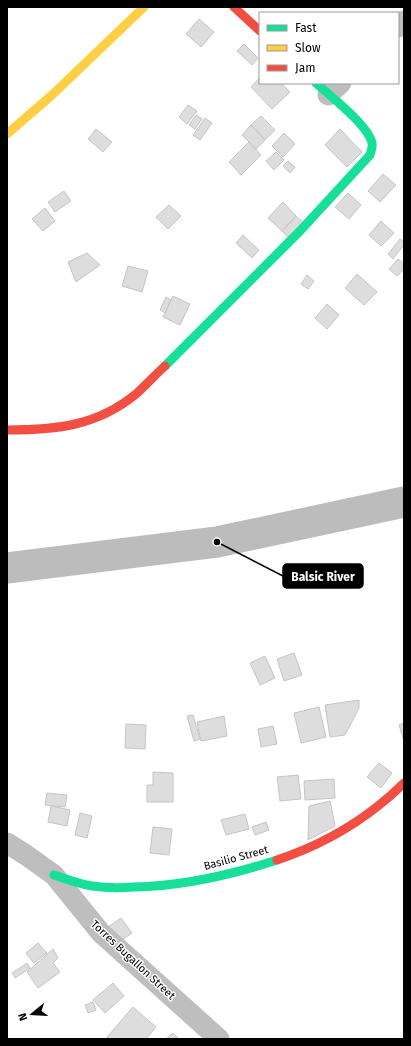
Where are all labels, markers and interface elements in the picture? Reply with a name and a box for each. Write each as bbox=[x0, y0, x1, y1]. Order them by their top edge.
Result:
legend bbox=[259, 12, 399, 84]
text: Fast bbox=[295, 21, 317, 35]
text: Slow bbox=[295, 41, 321, 55]
text: Jam bbox=[295, 61, 315, 75]
callout: Balsic River bbox=[283, 564, 363, 588]
text: Balsic River bbox=[291, 570, 355, 584]
street label: Basilio Street bbox=[202, 843, 270, 873]
street label: Torres Bugallon Street bbox=[88, 918, 178, 1002]
north arrow bbox=[12, 994, 52, 1034]
text: N bbox=[16, 1011, 30, 1022]

